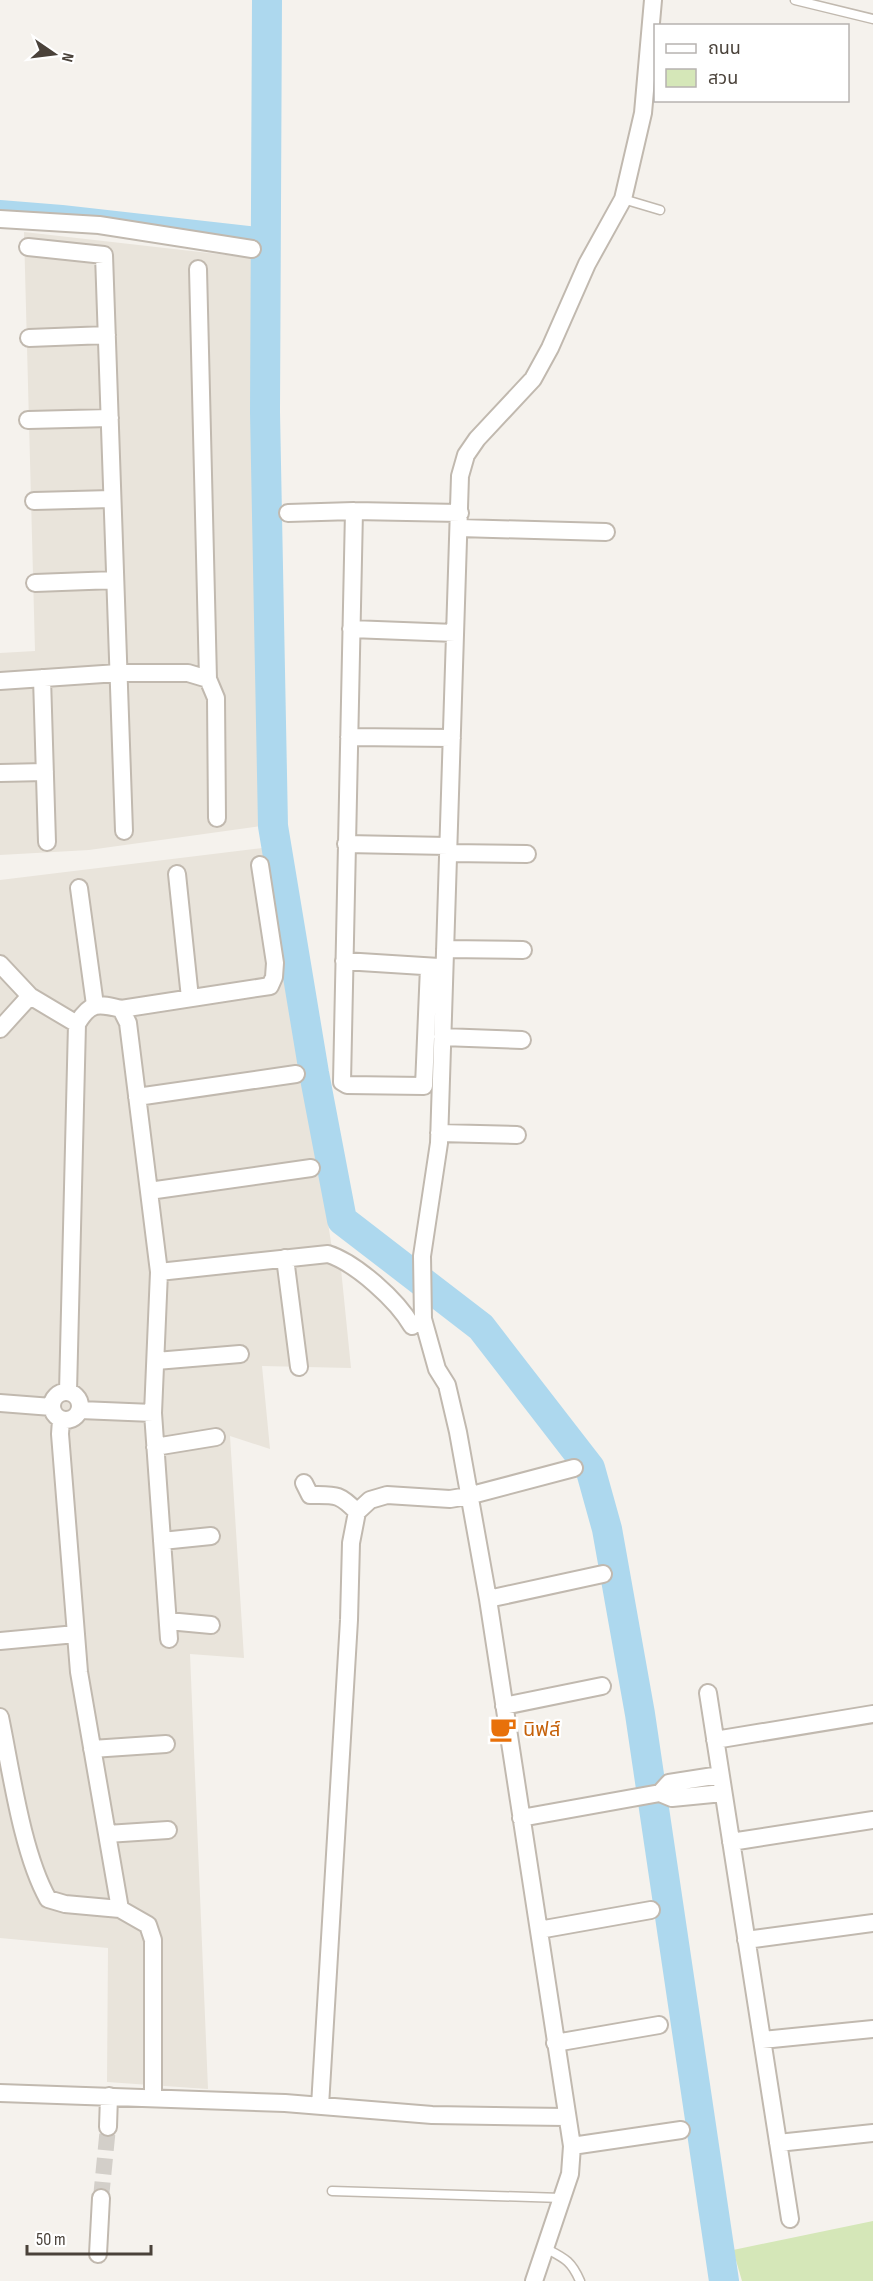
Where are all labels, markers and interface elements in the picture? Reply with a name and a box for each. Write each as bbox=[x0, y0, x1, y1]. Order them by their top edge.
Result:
north arrow bbox=[24, 24, 84, 84]
legend bbox=[654, 24, 849, 102]
text: ถนน bbox=[708, 38, 741, 59]
text: N bbox=[57, 51, 77, 64]
text: สวน bbox=[708, 68, 738, 89]
cafe icon: นิฟส์ bbox=[488, 1714, 518, 1744]
place label: นิฟส์ bbox=[523, 1718, 560, 1742]
scale bar bbox=[27, 2218, 152, 2256]
text: 50 m bbox=[36, 2229, 66, 2250]

